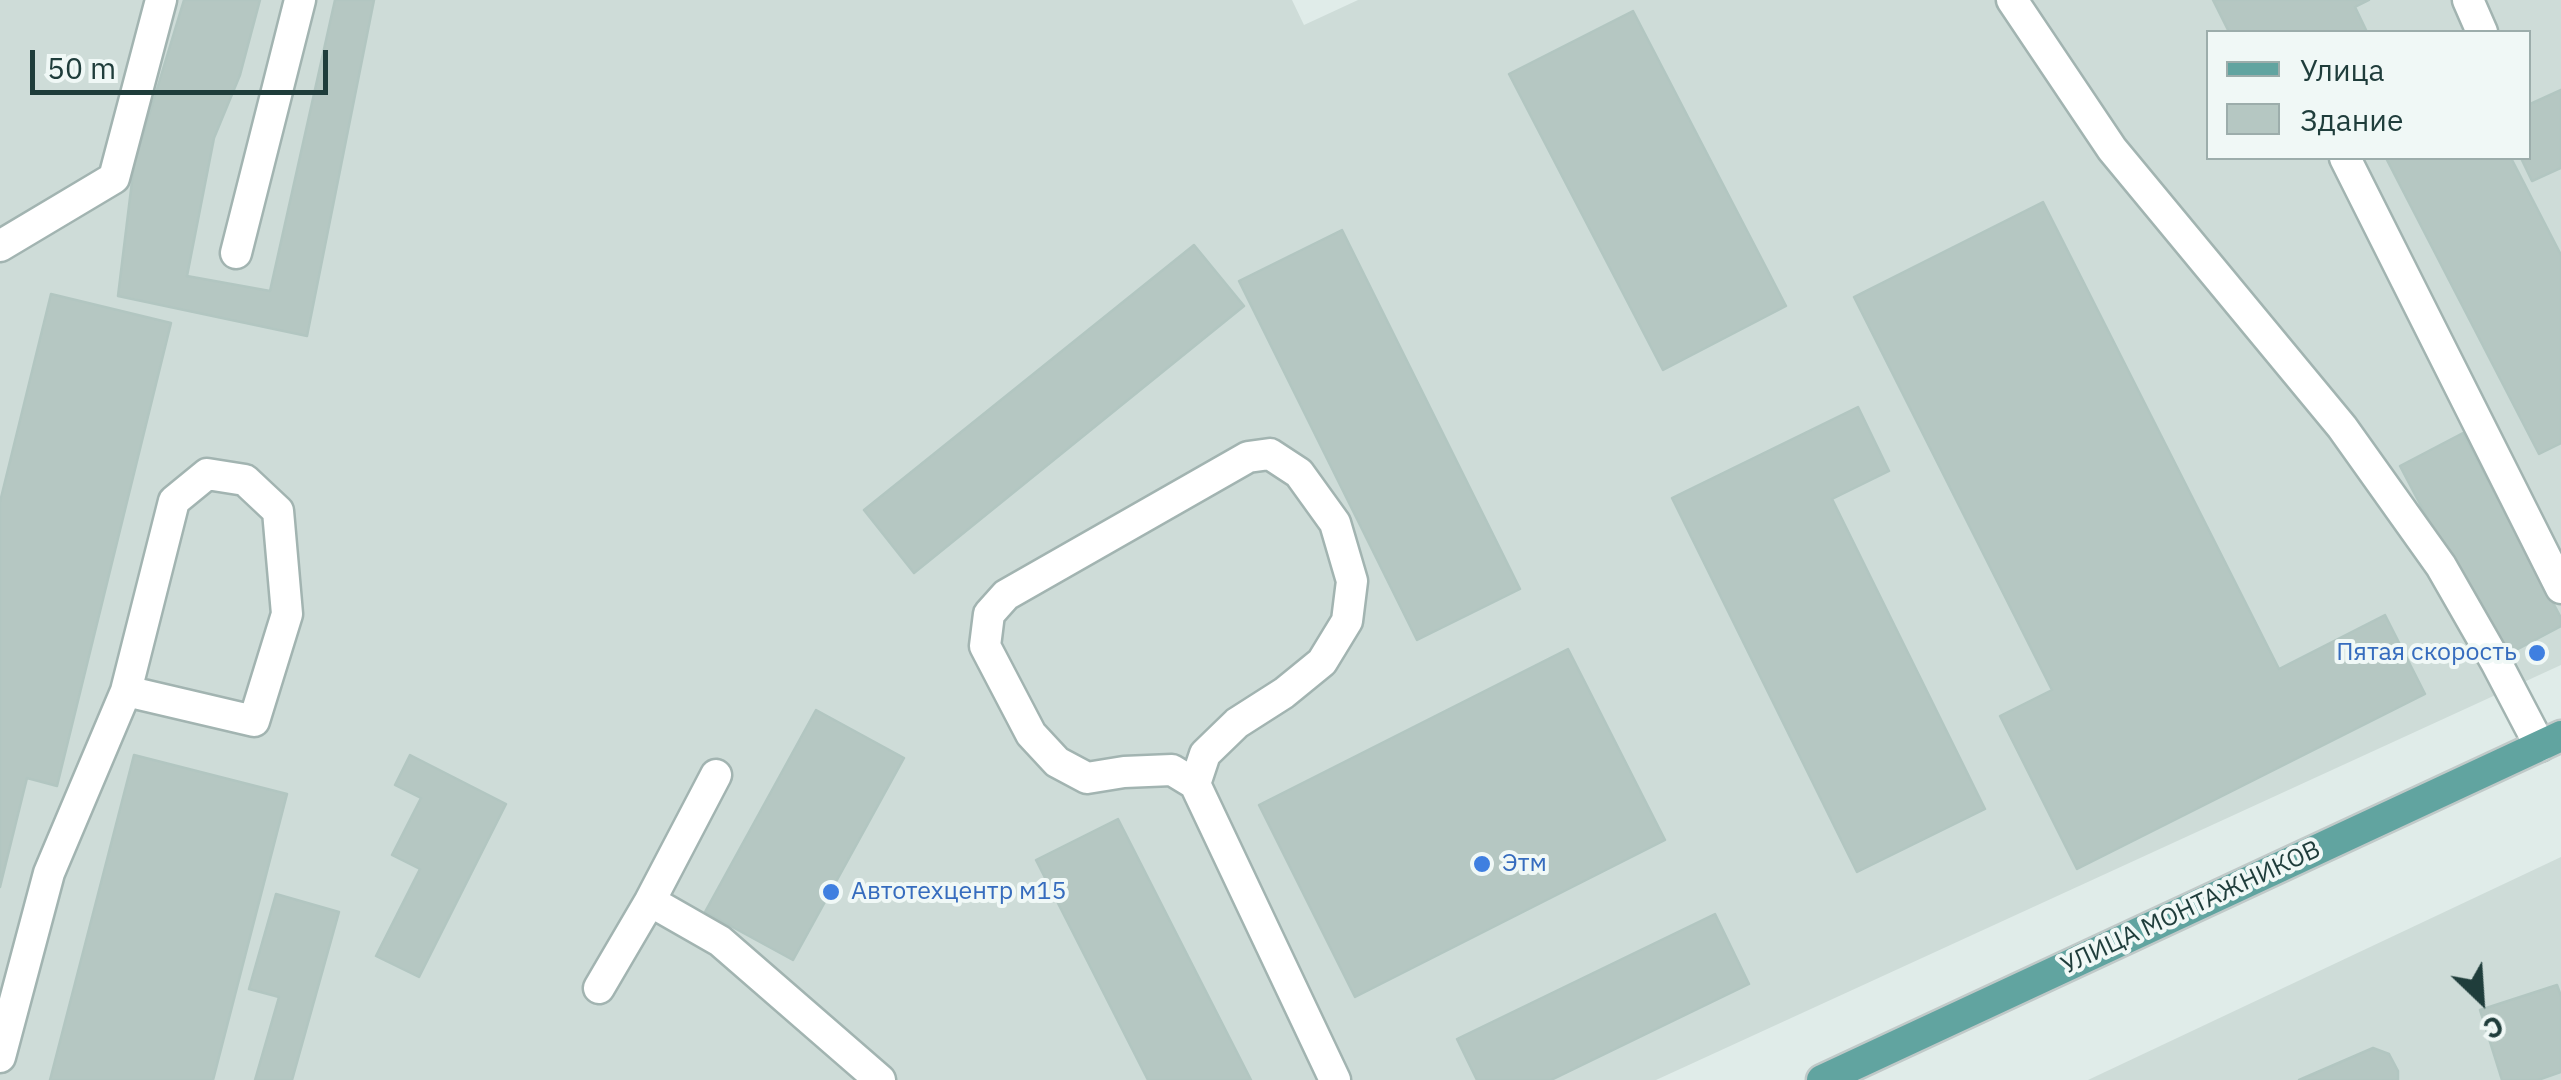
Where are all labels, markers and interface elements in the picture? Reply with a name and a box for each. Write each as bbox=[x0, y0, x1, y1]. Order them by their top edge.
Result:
scale bar bbox=[35, 30, 332, 92]
legend bbox=[2206, 30, 2531, 160]
text: 50 m bbox=[47, 48, 116, 87]
text: Улица bbox=[2300, 50, 2385, 89]
text: Здание bbox=[2300, 100, 2403, 139]
place label: Пятая скорость bbox=[2336, 638, 2517, 668]
marker: Пятая скорость bbox=[2526, 642, 2548, 664]
street label: УЛИЦА МОНТАЖНИКОВ bbox=[2057, 835, 2325, 981]
place label: Этм bbox=[1502, 849, 1547, 879]
marker: Этм bbox=[1471, 853, 1493, 875]
place label: Автотехцентр м15 bbox=[851, 877, 1066, 907]
marker: Автотехцентр м15 bbox=[820, 881, 842, 903]
north arrow bbox=[2431, 950, 2531, 1050]
text: С bbox=[2478, 1007, 2510, 1048]

